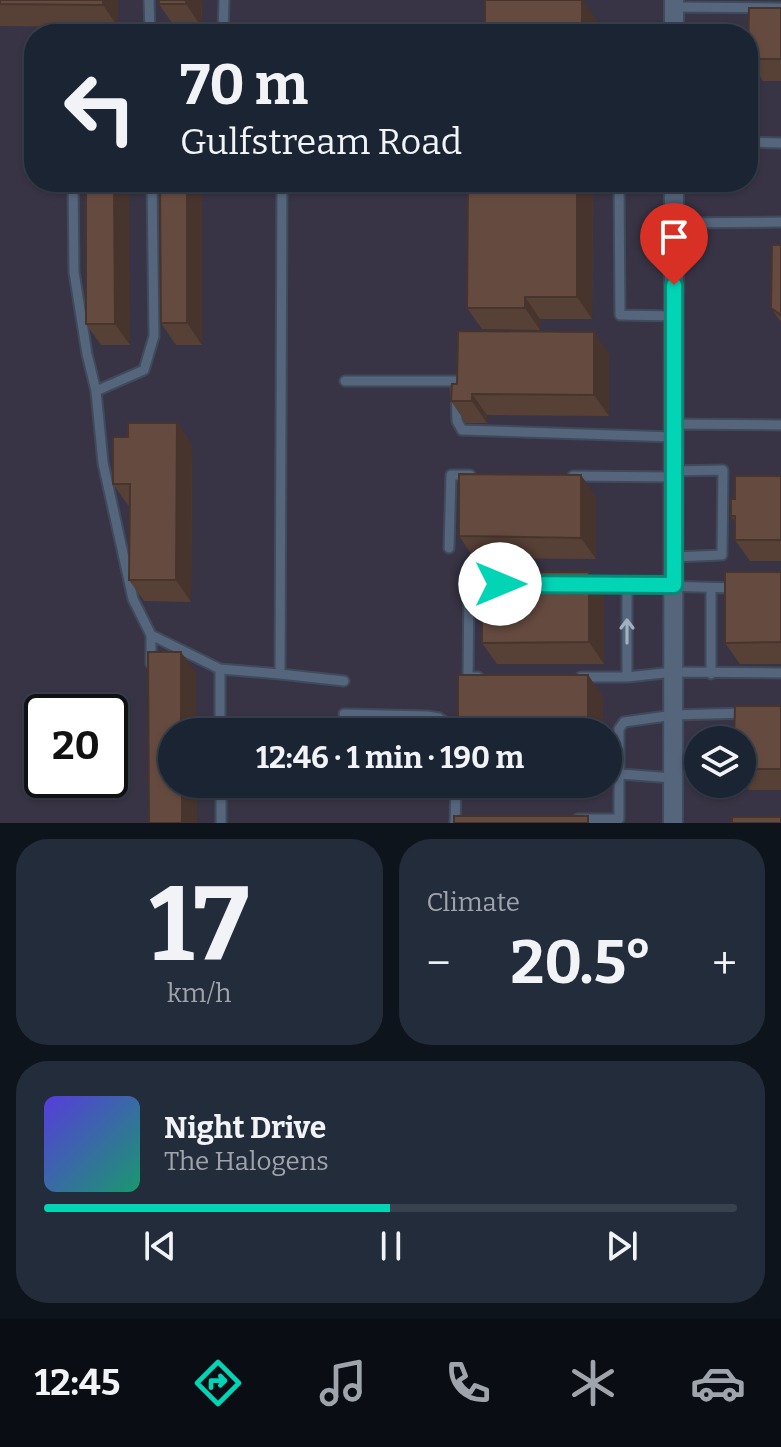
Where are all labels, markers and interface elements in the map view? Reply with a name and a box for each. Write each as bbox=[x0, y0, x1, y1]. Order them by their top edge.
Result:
text: 70 m bbox=[180, 52, 308, 119]
icon: left bbox=[48, 56, 152, 160]
text: Gulfstream Road bbox=[180, 120, 462, 164]
pin bbox=[640, 203, 708, 285]
icon: arrive bbox=[652, 215, 696, 259]
position arrow bbox=[458, 542, 542, 626]
one-way arrow bbox=[619, 618, 635, 645]
speed limit sign: 20 bbox=[24, 694, 128, 798]
map controls bbox=[684, 726, 756, 798]
button: layers bbox=[684, 726, 756, 798]
text: 12:46 · 1 min · 190 m bbox=[256, 740, 524, 776]
text: 17 bbox=[149, 863, 249, 988]
text: Climate bbox=[427, 887, 520, 918]
text: 20.5° bbox=[510, 927, 652, 999]
text: − bbox=[427, 937, 451, 990]
text: + bbox=[712, 937, 737, 990]
text: km/h bbox=[167, 978, 231, 1009]
text: Night Drive bbox=[164, 1110, 326, 1146]
text: The Halogens bbox=[164, 1146, 329, 1177]
icon: previous bbox=[138, 1224, 182, 1268]
icon: pause bbox=[369, 1224, 413, 1268]
icon: next bbox=[600, 1224, 644, 1268]
icon: directions bbox=[190, 1355, 246, 1411]
icon: music bbox=[315, 1355, 371, 1411]
icon: phone bbox=[440, 1355, 496, 1411]
icon: climate bbox=[565, 1355, 621, 1411]
icon: car bbox=[690, 1355, 746, 1411]
text: 12:45 bbox=[35, 1361, 120, 1405]

